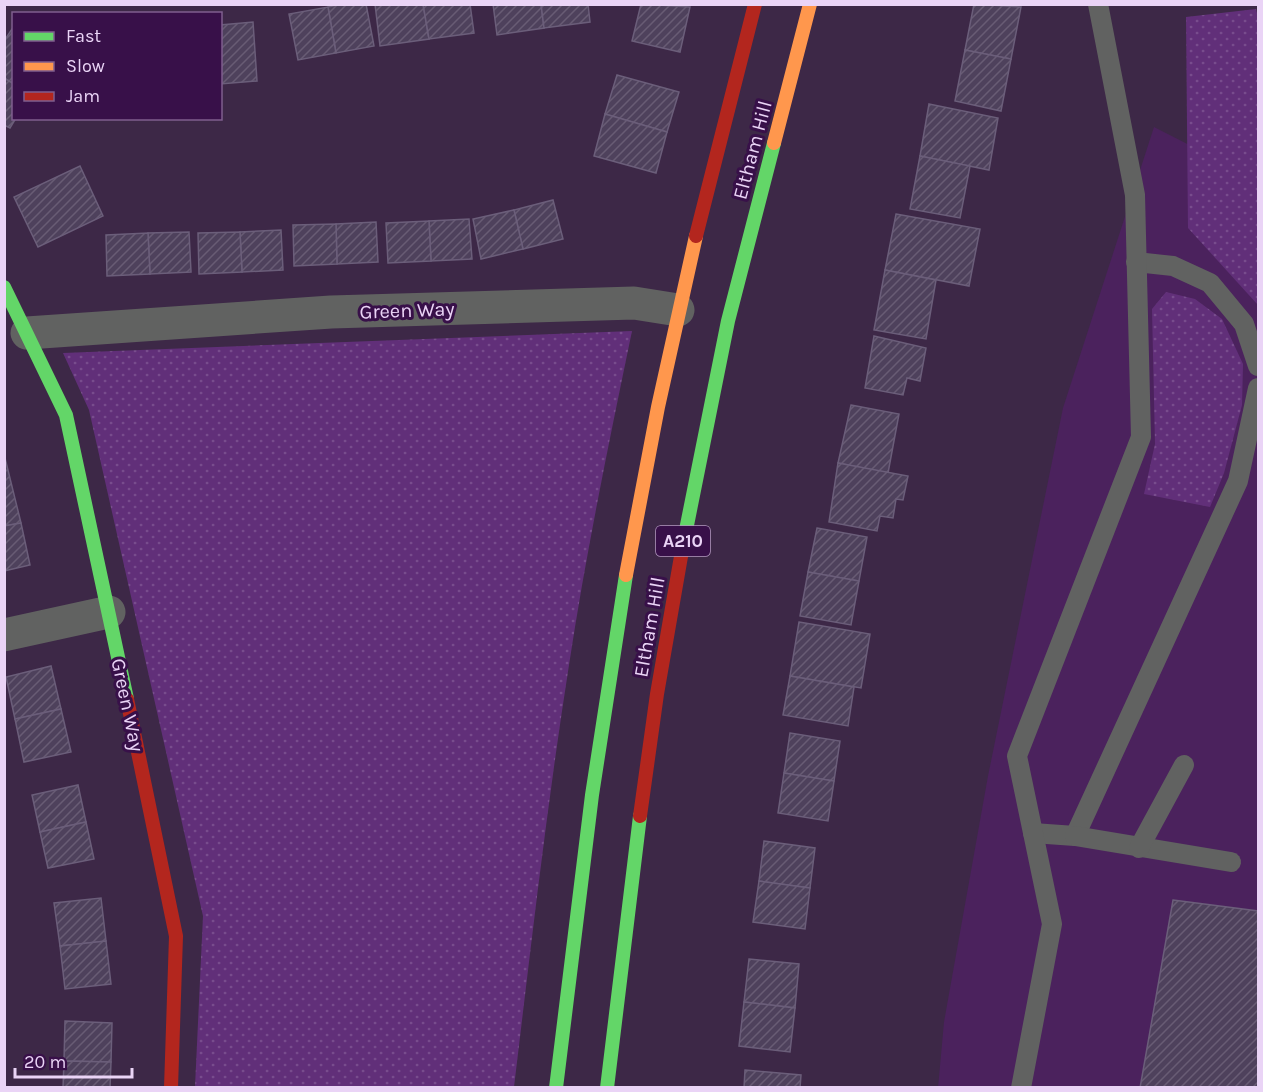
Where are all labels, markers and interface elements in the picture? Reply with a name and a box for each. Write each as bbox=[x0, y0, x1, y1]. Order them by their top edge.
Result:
legend bbox=[12, 12, 222, 120]
text: Fast bbox=[66, 25, 101, 47]
text: Slow bbox=[66, 55, 105, 77]
text: Jam bbox=[66, 85, 100, 107]
street label: Eltham Hill bbox=[728, 98, 777, 202]
street label: Green Way bbox=[359, 297, 455, 324]
road number: A210 bbox=[656, 526, 710, 556]
street label: Eltham Hill bbox=[629, 575, 670, 679]
street label: Green Way bbox=[106, 656, 149, 754]
scale bar bbox=[15, 1041, 132, 1079]
text: 20 m bbox=[24, 1051, 66, 1073]

